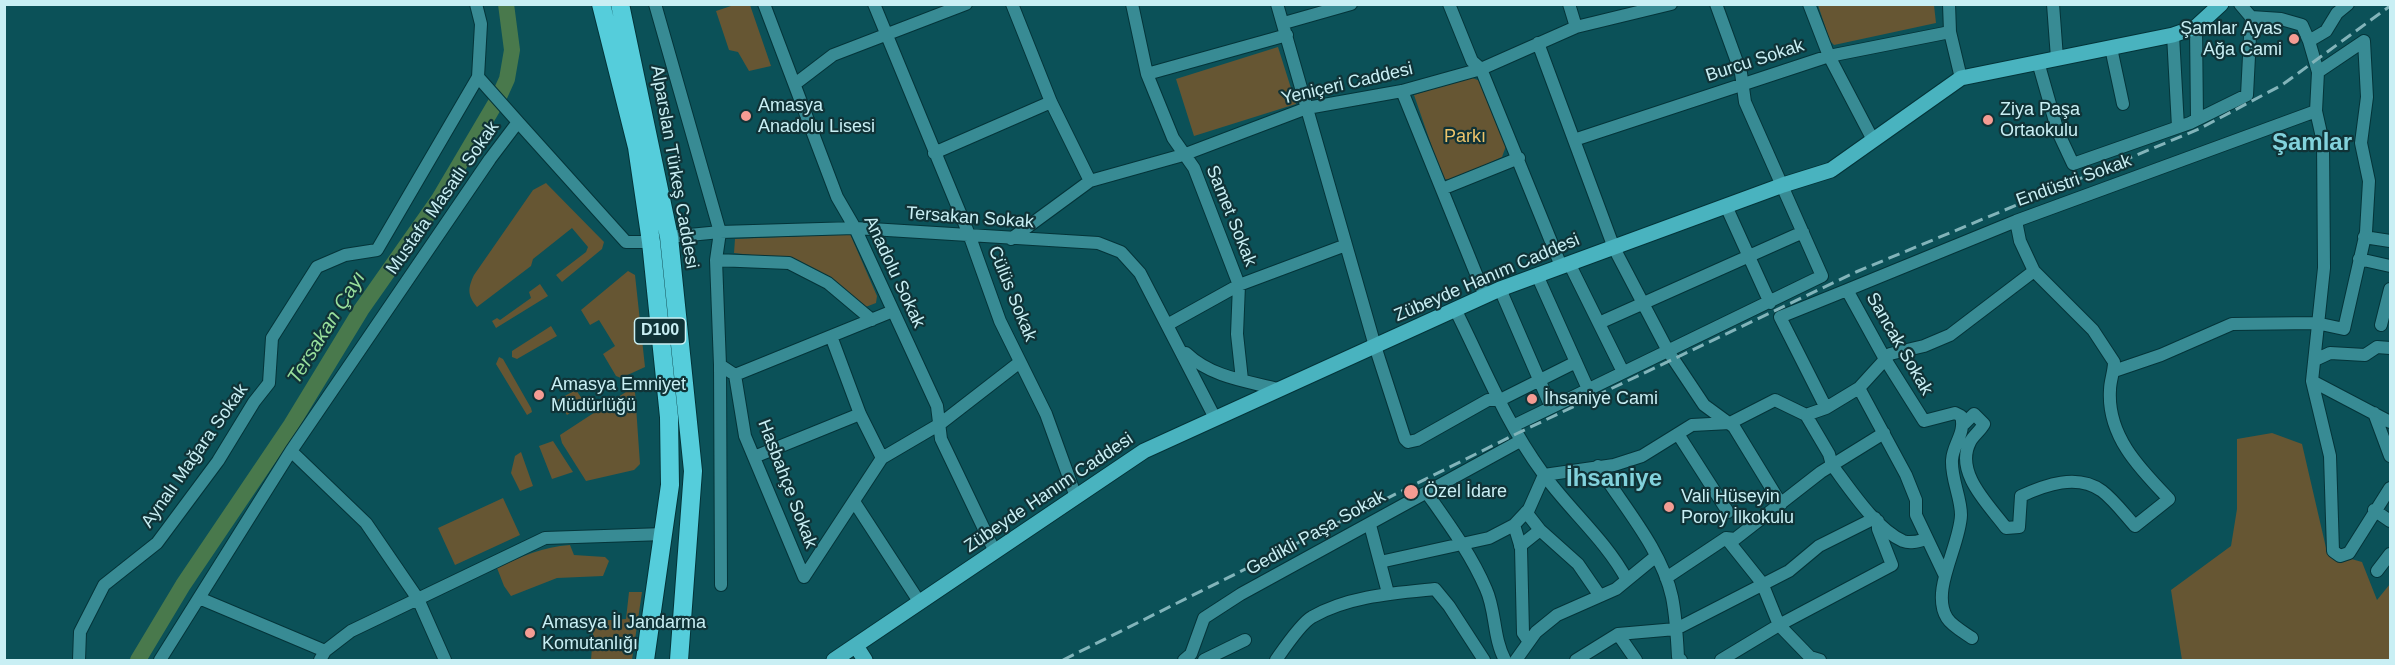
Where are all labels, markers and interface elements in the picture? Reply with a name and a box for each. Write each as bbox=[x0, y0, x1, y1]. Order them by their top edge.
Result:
place label: Şamlar Ayas Ağa Cami bbox=[2180, 18, 2282, 60]
marker: Şamlar Ayas Ağa Cami bbox=[2287, 32, 2301, 46]
street label: Burcu Sokak bbox=[1703, 35, 1807, 87]
street label: Yeniçeri Caddesi bbox=[1279, 58, 1415, 110]
street label: Alparslan Türkeş Caddesi bbox=[645, 64, 703, 270]
place label: Amasya Anadolu Lisesi bbox=[758, 95, 875, 138]
place label: Ziya Paşa Ortaokulu bbox=[2000, 99, 2080, 142]
marker: Amasya Anadolu Lisesi bbox=[739, 109, 753, 123]
marker: Ziya Paşa Ortaokulu bbox=[1981, 113, 1995, 127]
street label: Mustafa Masatlı Sokak bbox=[382, 117, 504, 279]
park label: Parkı bbox=[1444, 126, 1486, 148]
district label: Şamlar bbox=[2272, 129, 2352, 157]
street label: Endüstri Sokak bbox=[2013, 150, 2135, 212]
street label: Samet Sokak bbox=[1201, 162, 1261, 270]
street label: Tersakan Sokak bbox=[905, 203, 1035, 233]
street label: Anadolu Sokak bbox=[859, 213, 929, 331]
street label: Zübeyde Hanım Caddesi bbox=[1391, 229, 1583, 327]
street label: Cülüs Sokak bbox=[983, 243, 1041, 345]
water label: Tersakan Çayı bbox=[283, 267, 371, 389]
street label: Sancak Sokak bbox=[1861, 289, 1937, 399]
road number: D100 bbox=[634, 318, 686, 344]
place label: Amasya Emniyet Müdürlüğü bbox=[551, 374, 686, 416]
street label: Aynalı Mağara Sokak bbox=[137, 380, 253, 532]
marker: Amasya Emniyet Müdürlüğü bbox=[532, 388, 546, 402]
place label: İhsaniye Cami bbox=[1544, 388, 1658, 410]
marker: İhsaniye Cami bbox=[1525, 392, 1539, 406]
street label: Hasbahçe Sokak bbox=[753, 417, 821, 551]
street label: Zübeyde Hanım Caddesi bbox=[960, 428, 1138, 558]
district label: İhsaniye bbox=[1566, 465, 1662, 493]
place label: Özel İdare bbox=[1424, 481, 1507, 503]
marker: Özel İdare bbox=[1402, 483, 1420, 501]
street label: Gedikli Paşa Sokak bbox=[1243, 486, 1389, 580]
place label: Vali Hüseyin Poroy İlkokulu bbox=[1681, 486, 1794, 528]
marker: Vali Hüseyin Poroy İlkokulu bbox=[1662, 500, 1676, 514]
place label: Amasya İl Jandarma Komutanlığı bbox=[542, 612, 706, 654]
marker: Amasya İl Jandarma Komutanlığı bbox=[523, 626, 537, 640]

